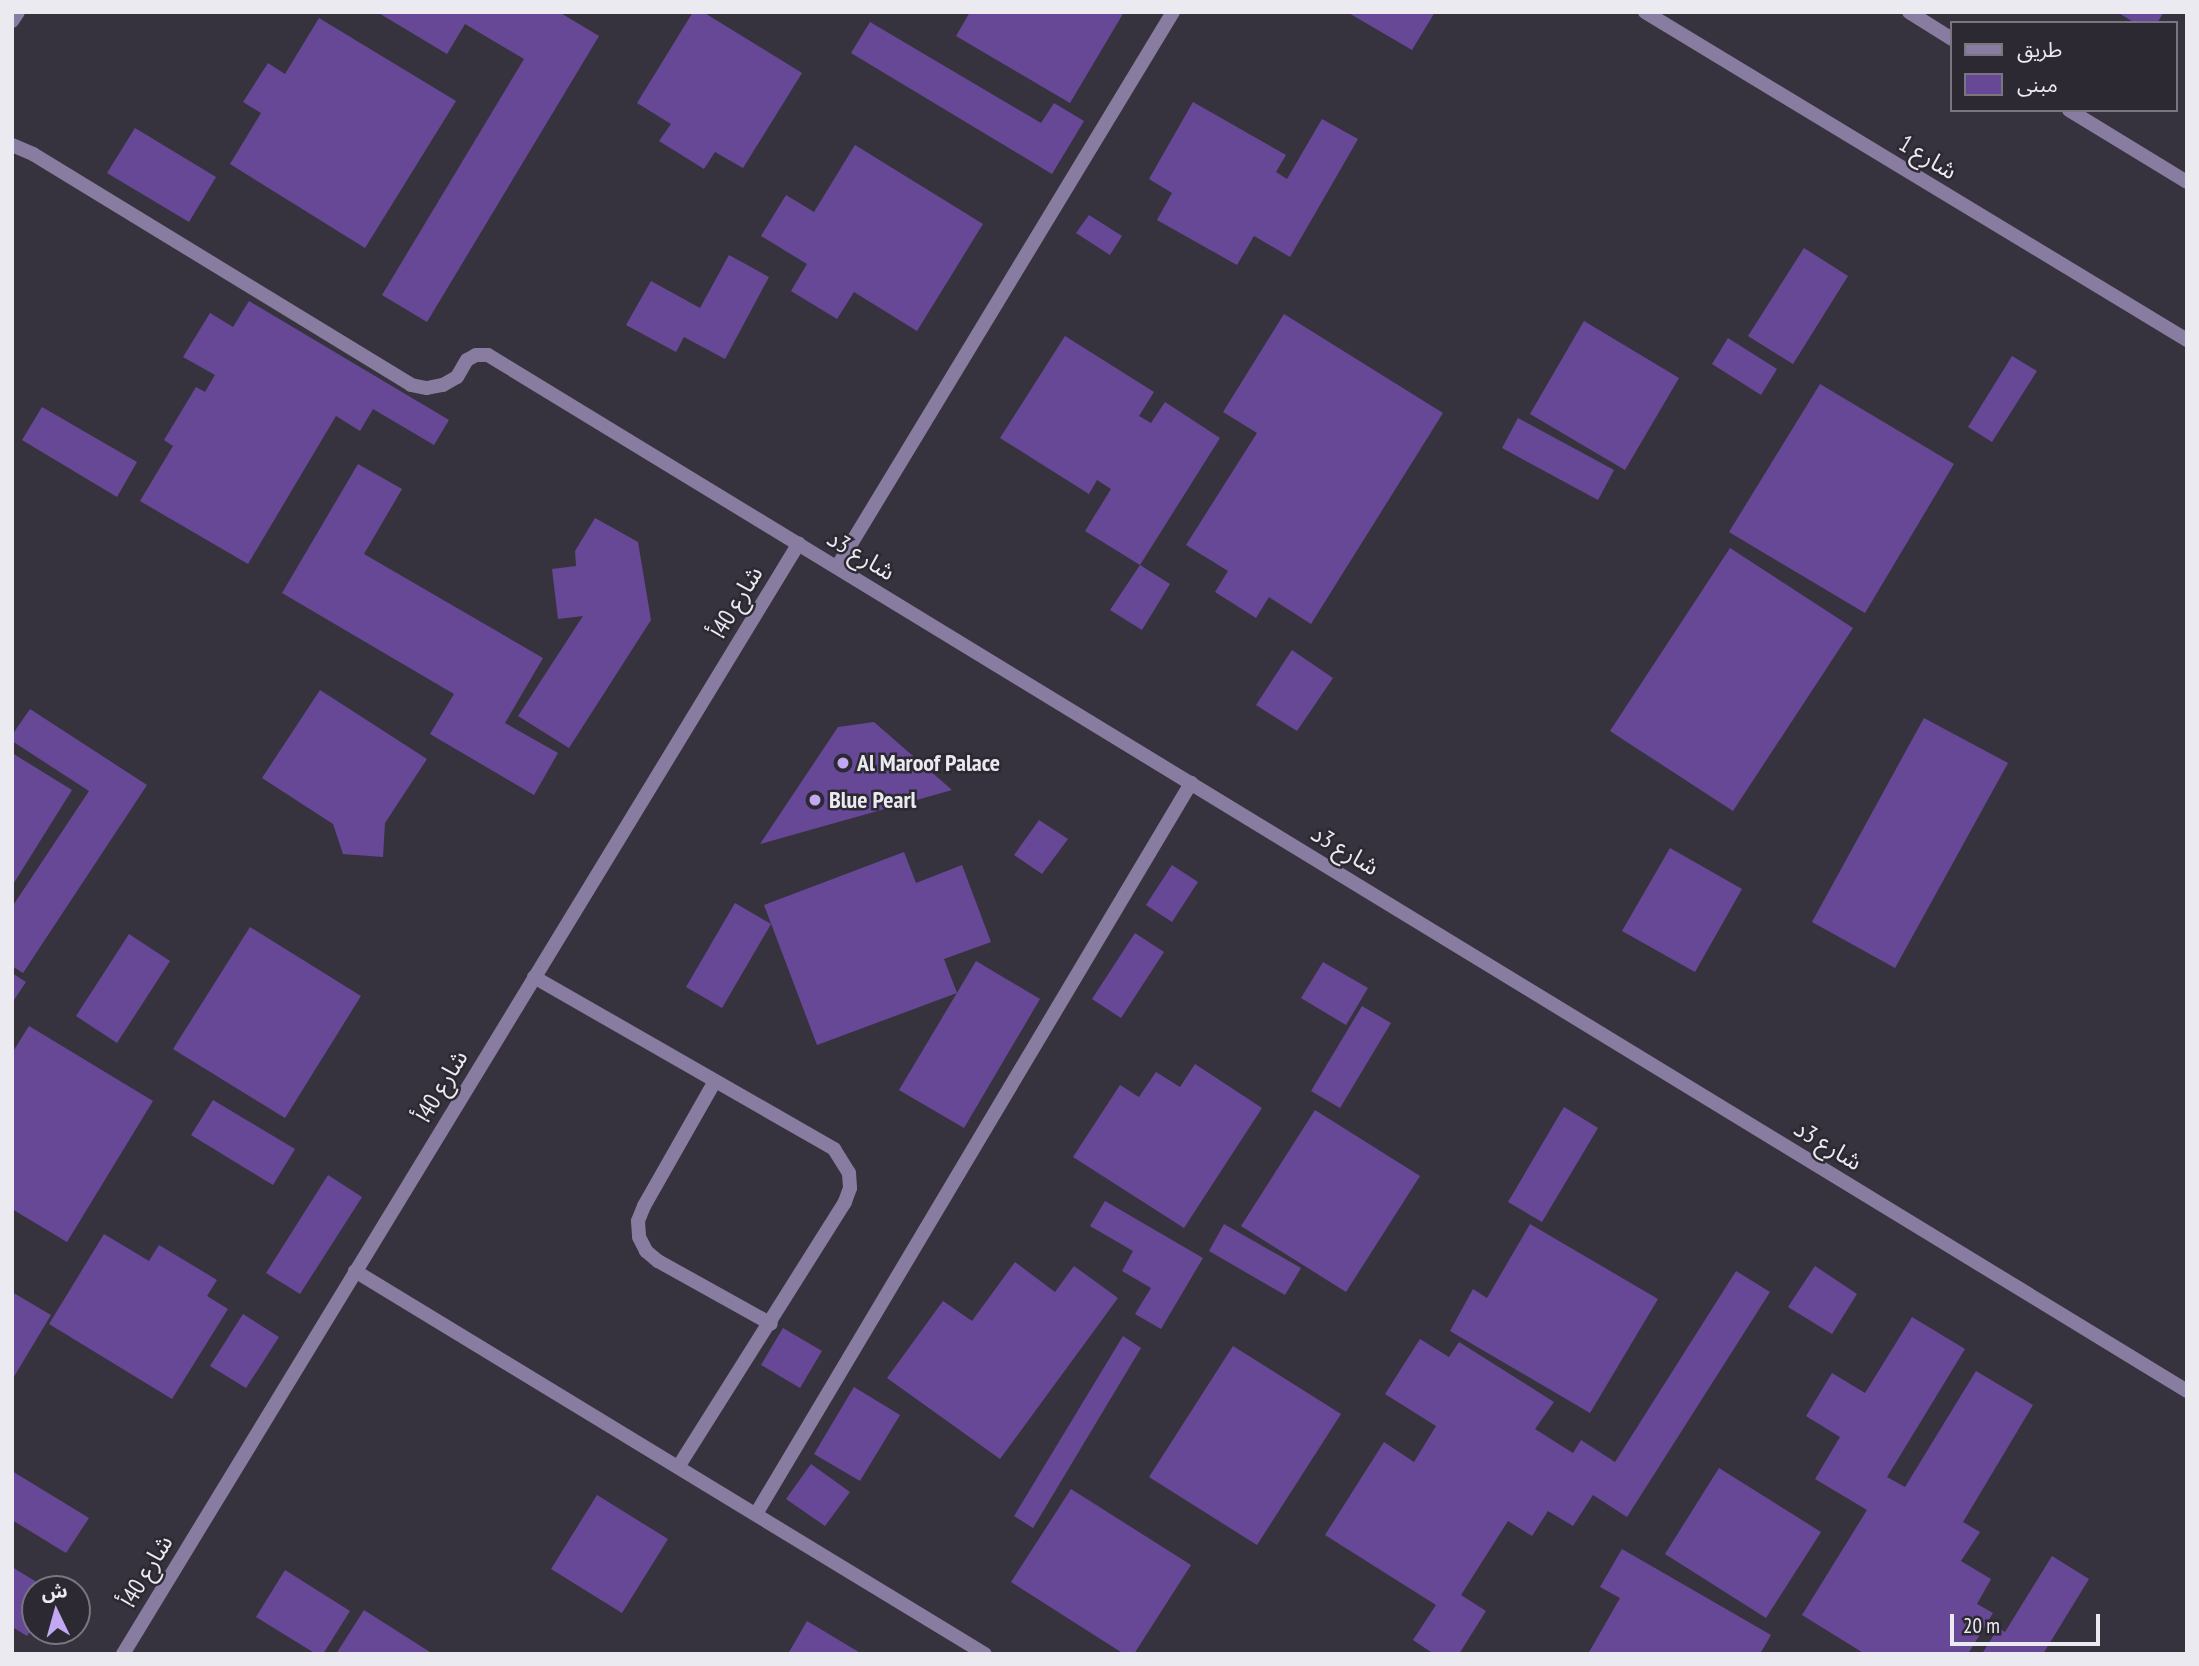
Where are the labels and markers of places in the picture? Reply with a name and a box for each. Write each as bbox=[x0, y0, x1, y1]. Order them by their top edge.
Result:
place label: Al Maroof Palace bbox=[857, 749, 1000, 777]
marker: Al Maroof Palace bbox=[835, 755, 851, 771]
place label: Blue Pearl bbox=[829, 786, 916, 814]
marker: Blue Pearl bbox=[807, 792, 823, 808]

